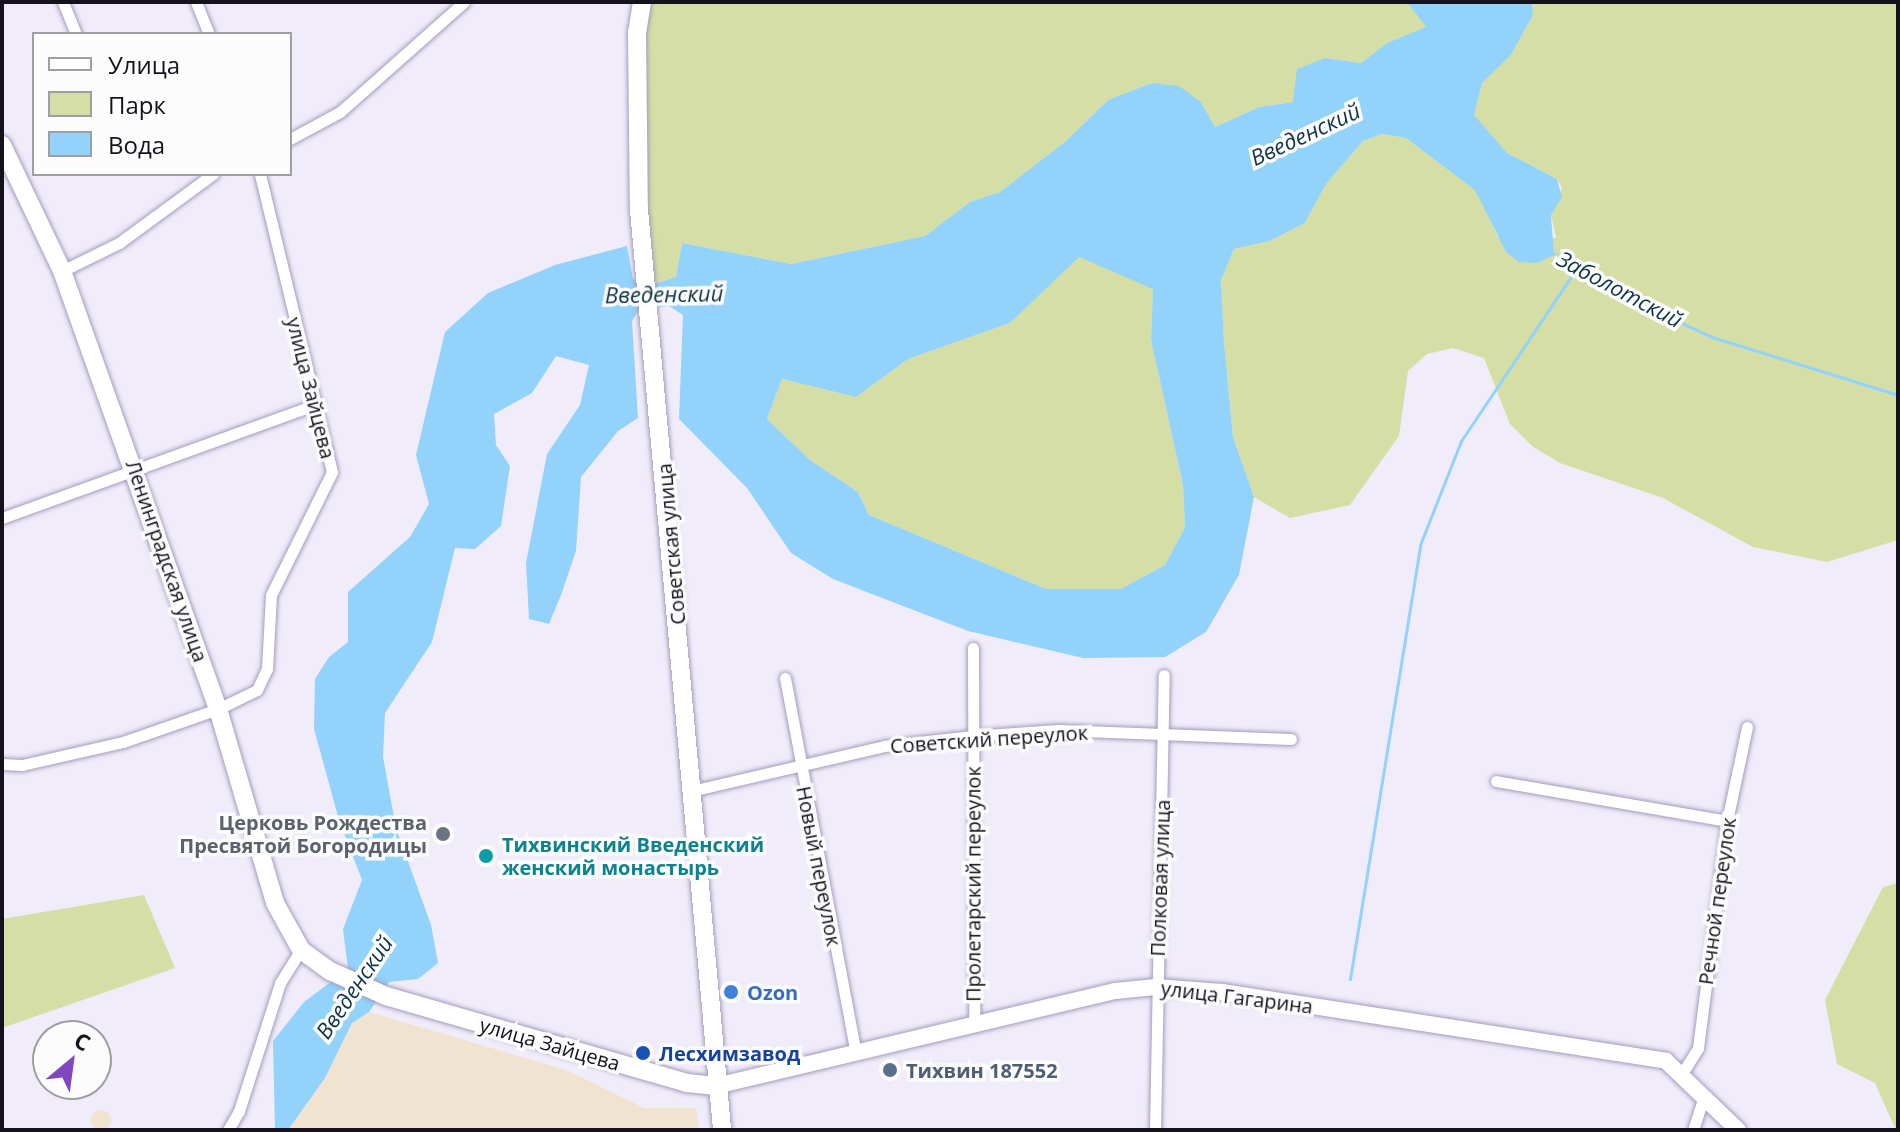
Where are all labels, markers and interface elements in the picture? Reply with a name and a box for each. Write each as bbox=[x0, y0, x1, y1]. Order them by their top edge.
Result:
legend bbox=[32, 32, 292, 176]
text: Улица bbox=[108, 48, 180, 81]
text: Парк bbox=[108, 88, 166, 121]
water label: Введенский bbox=[1246, 97, 1364, 171]
text: Вода bbox=[108, 128, 165, 161]
water label: Заболотский bbox=[1553, 245, 1687, 333]
water label: Введенский bbox=[605, 280, 723, 308]
street label: улица Зайцева bbox=[282, 315, 340, 461]
street label: Ленинградская улица bbox=[121, 457, 213, 665]
street label: Советская улица bbox=[652, 462, 690, 626]
street label: Советский переулок bbox=[889, 720, 1089, 758]
street label: Пролетарский переулок bbox=[961, 766, 985, 1002]
street label: Новый переулок bbox=[792, 784, 846, 948]
street label: Полковая улица bbox=[1145, 799, 1175, 957]
place label: Церковь Рождества Пресвятой Богородицы bbox=[179, 810, 427, 857]
street label: Речной переулок bbox=[1693, 816, 1741, 986]
marker: Церковь Рождества Пресвятой Богородицы bbox=[434, 825, 452, 843]
place label: Тихвинский Введенский женский монастырь bbox=[502, 832, 764, 879]
marker: Тихвинский Введенский женский монастырь bbox=[477, 847, 495, 865]
water label: Введенский bbox=[310, 931, 398, 1043]
street label: улица Гагарина bbox=[1160, 976, 1314, 1018]
place label: Ozon bbox=[747, 980, 798, 1004]
marker: Ozon bbox=[722, 983, 740, 1001]
street label: улица Зайцева bbox=[477, 1013, 623, 1075]
north arrow bbox=[32, 1020, 112, 1100]
text: С bbox=[69, 1024, 96, 1057]
place label: Лесхимзавод bbox=[659, 1041, 800, 1065]
marker: Лесхимзавод bbox=[634, 1044, 652, 1062]
place label: Тихвин 187552 bbox=[906, 1058, 1058, 1082]
marker: Тихвин 187552 bbox=[881, 1061, 899, 1079]

